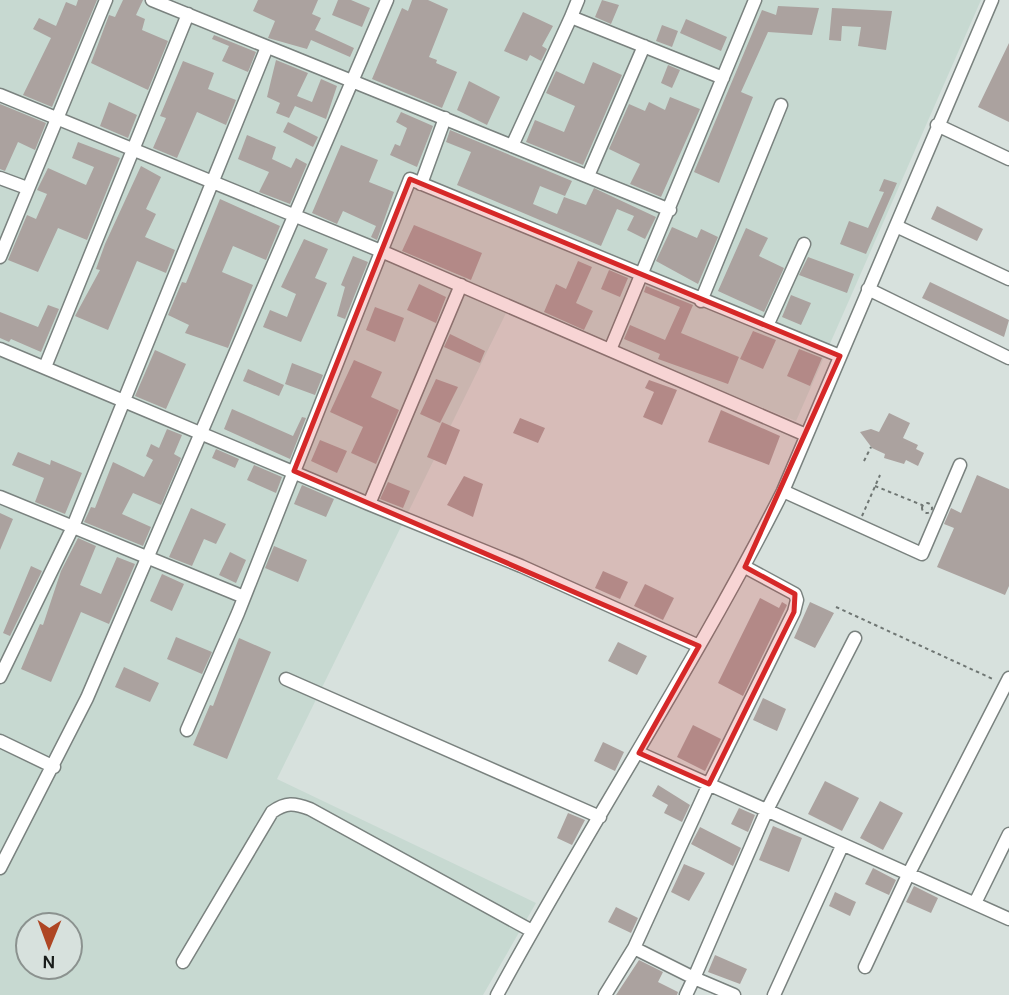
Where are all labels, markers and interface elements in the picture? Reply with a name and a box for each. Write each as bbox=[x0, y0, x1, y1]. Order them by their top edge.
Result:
north arrow bbox=[14, 911, 84, 981]
text: N bbox=[42, 951, 56, 973]

